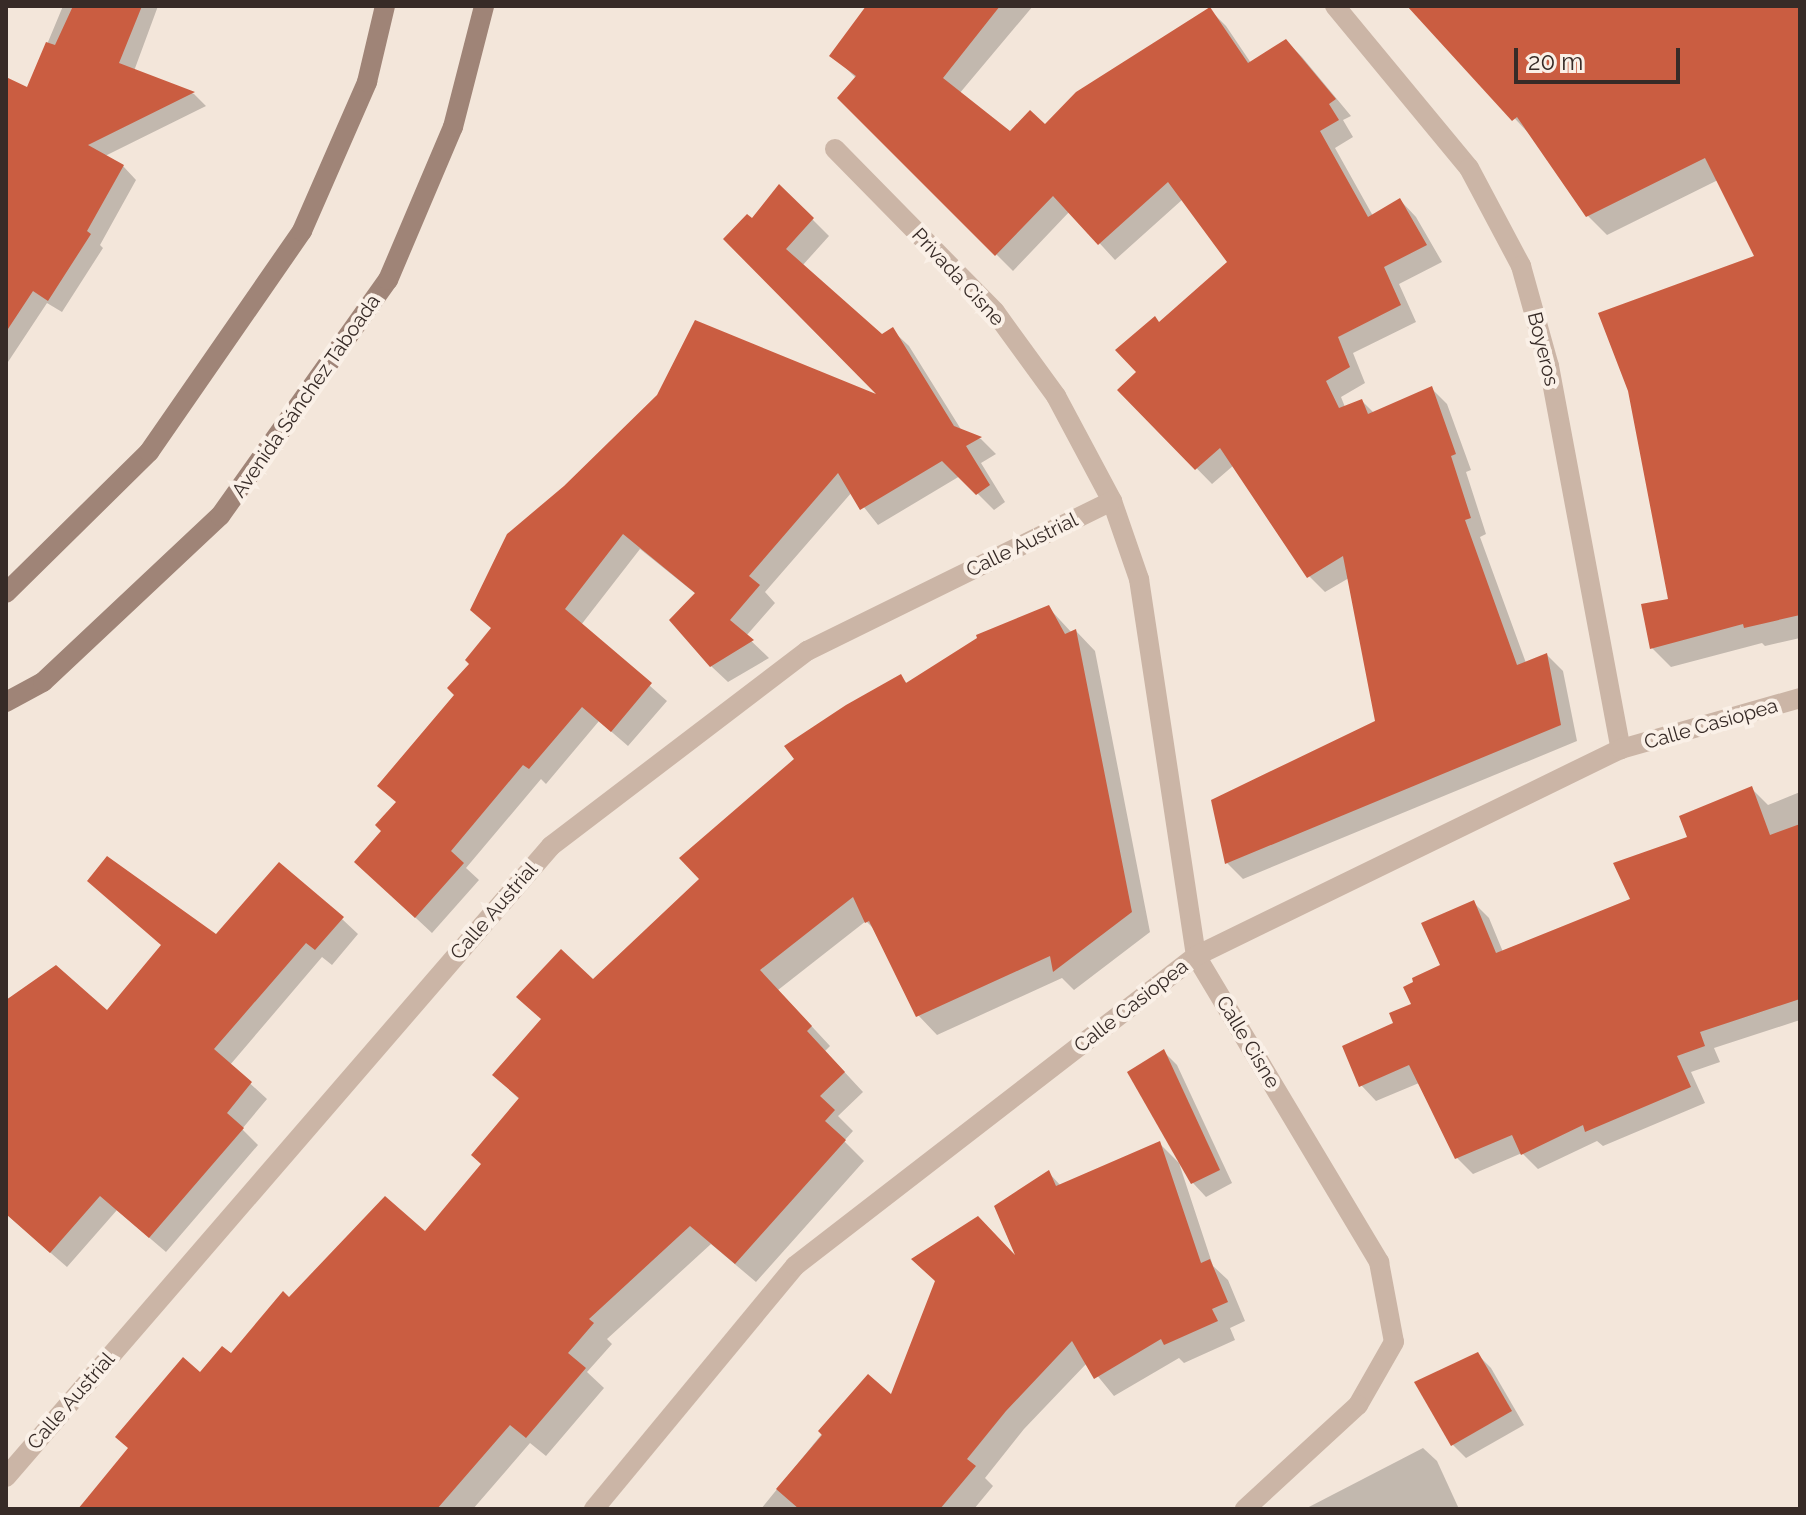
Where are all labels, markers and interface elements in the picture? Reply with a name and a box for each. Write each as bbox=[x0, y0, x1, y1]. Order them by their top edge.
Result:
scale bar bbox=[1518, 32, 1684, 82]
text: 20 m bbox=[1528, 47, 1583, 76]
street label: Privada Cisne bbox=[907, 223, 1009, 331]
street label: Avenida Sánchez Taboada bbox=[227, 290, 385, 502]
street label: Boyeros bbox=[1522, 310, 1564, 388]
street label: Calle Austrial bbox=[962, 508, 1082, 582]
street label: Calle Casiopea bbox=[1641, 693, 1781, 755]
street label: Calle Austrial bbox=[445, 857, 543, 965]
street label: Calle Casiopea bbox=[1069, 954, 1193, 1058]
street label: Calle Cisne bbox=[1211, 991, 1285, 1093]
street label: Calle Austrial bbox=[22, 1347, 120, 1455]

